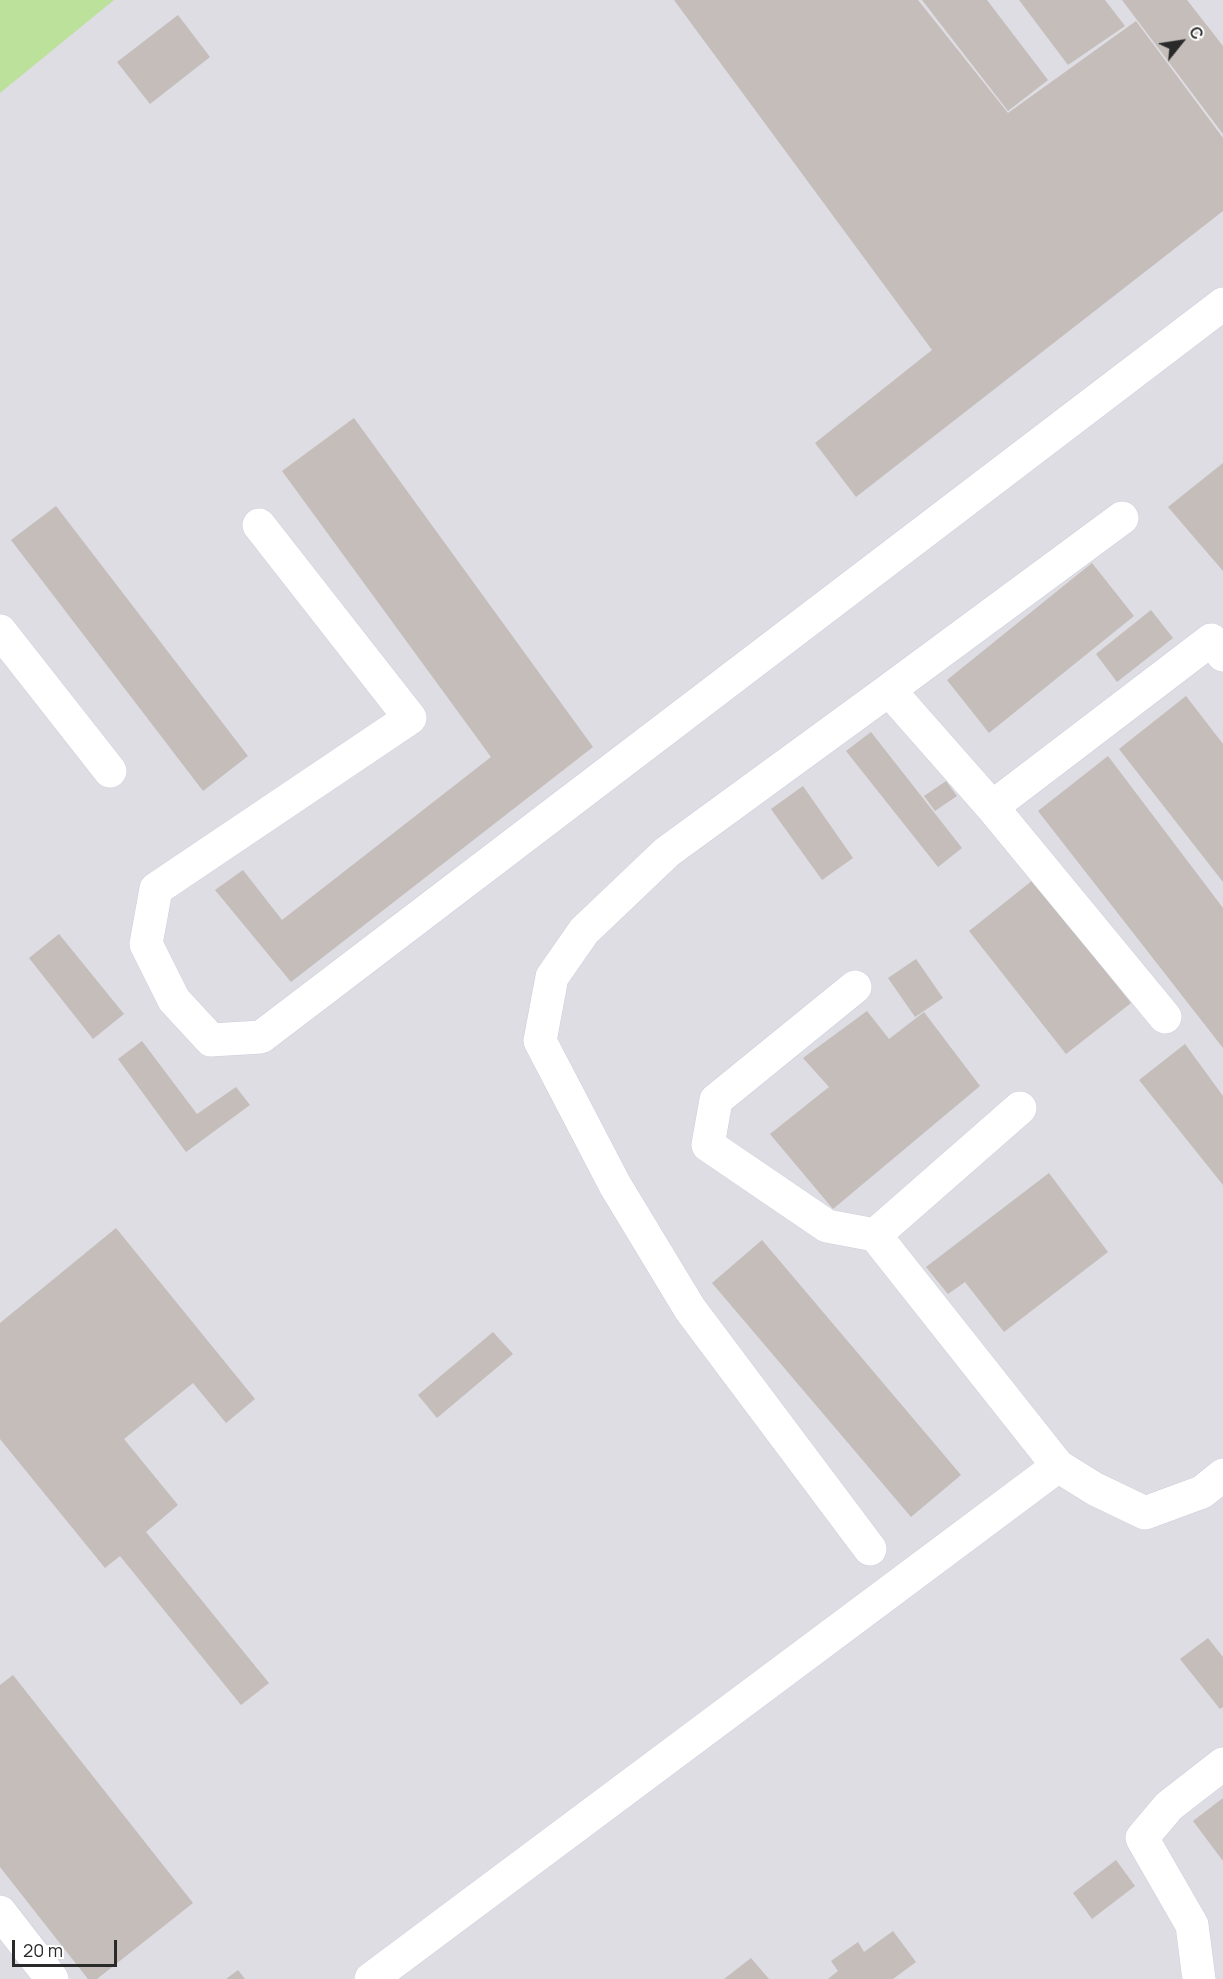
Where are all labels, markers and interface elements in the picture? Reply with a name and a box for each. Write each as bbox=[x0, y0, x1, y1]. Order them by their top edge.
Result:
north arrow bbox=[1151, 12, 1211, 72]
text: С bbox=[1184, 22, 1209, 44]
scale bar bbox=[15, 1928, 120, 1966]
text: 20 m bbox=[23, 1938, 63, 1962]

